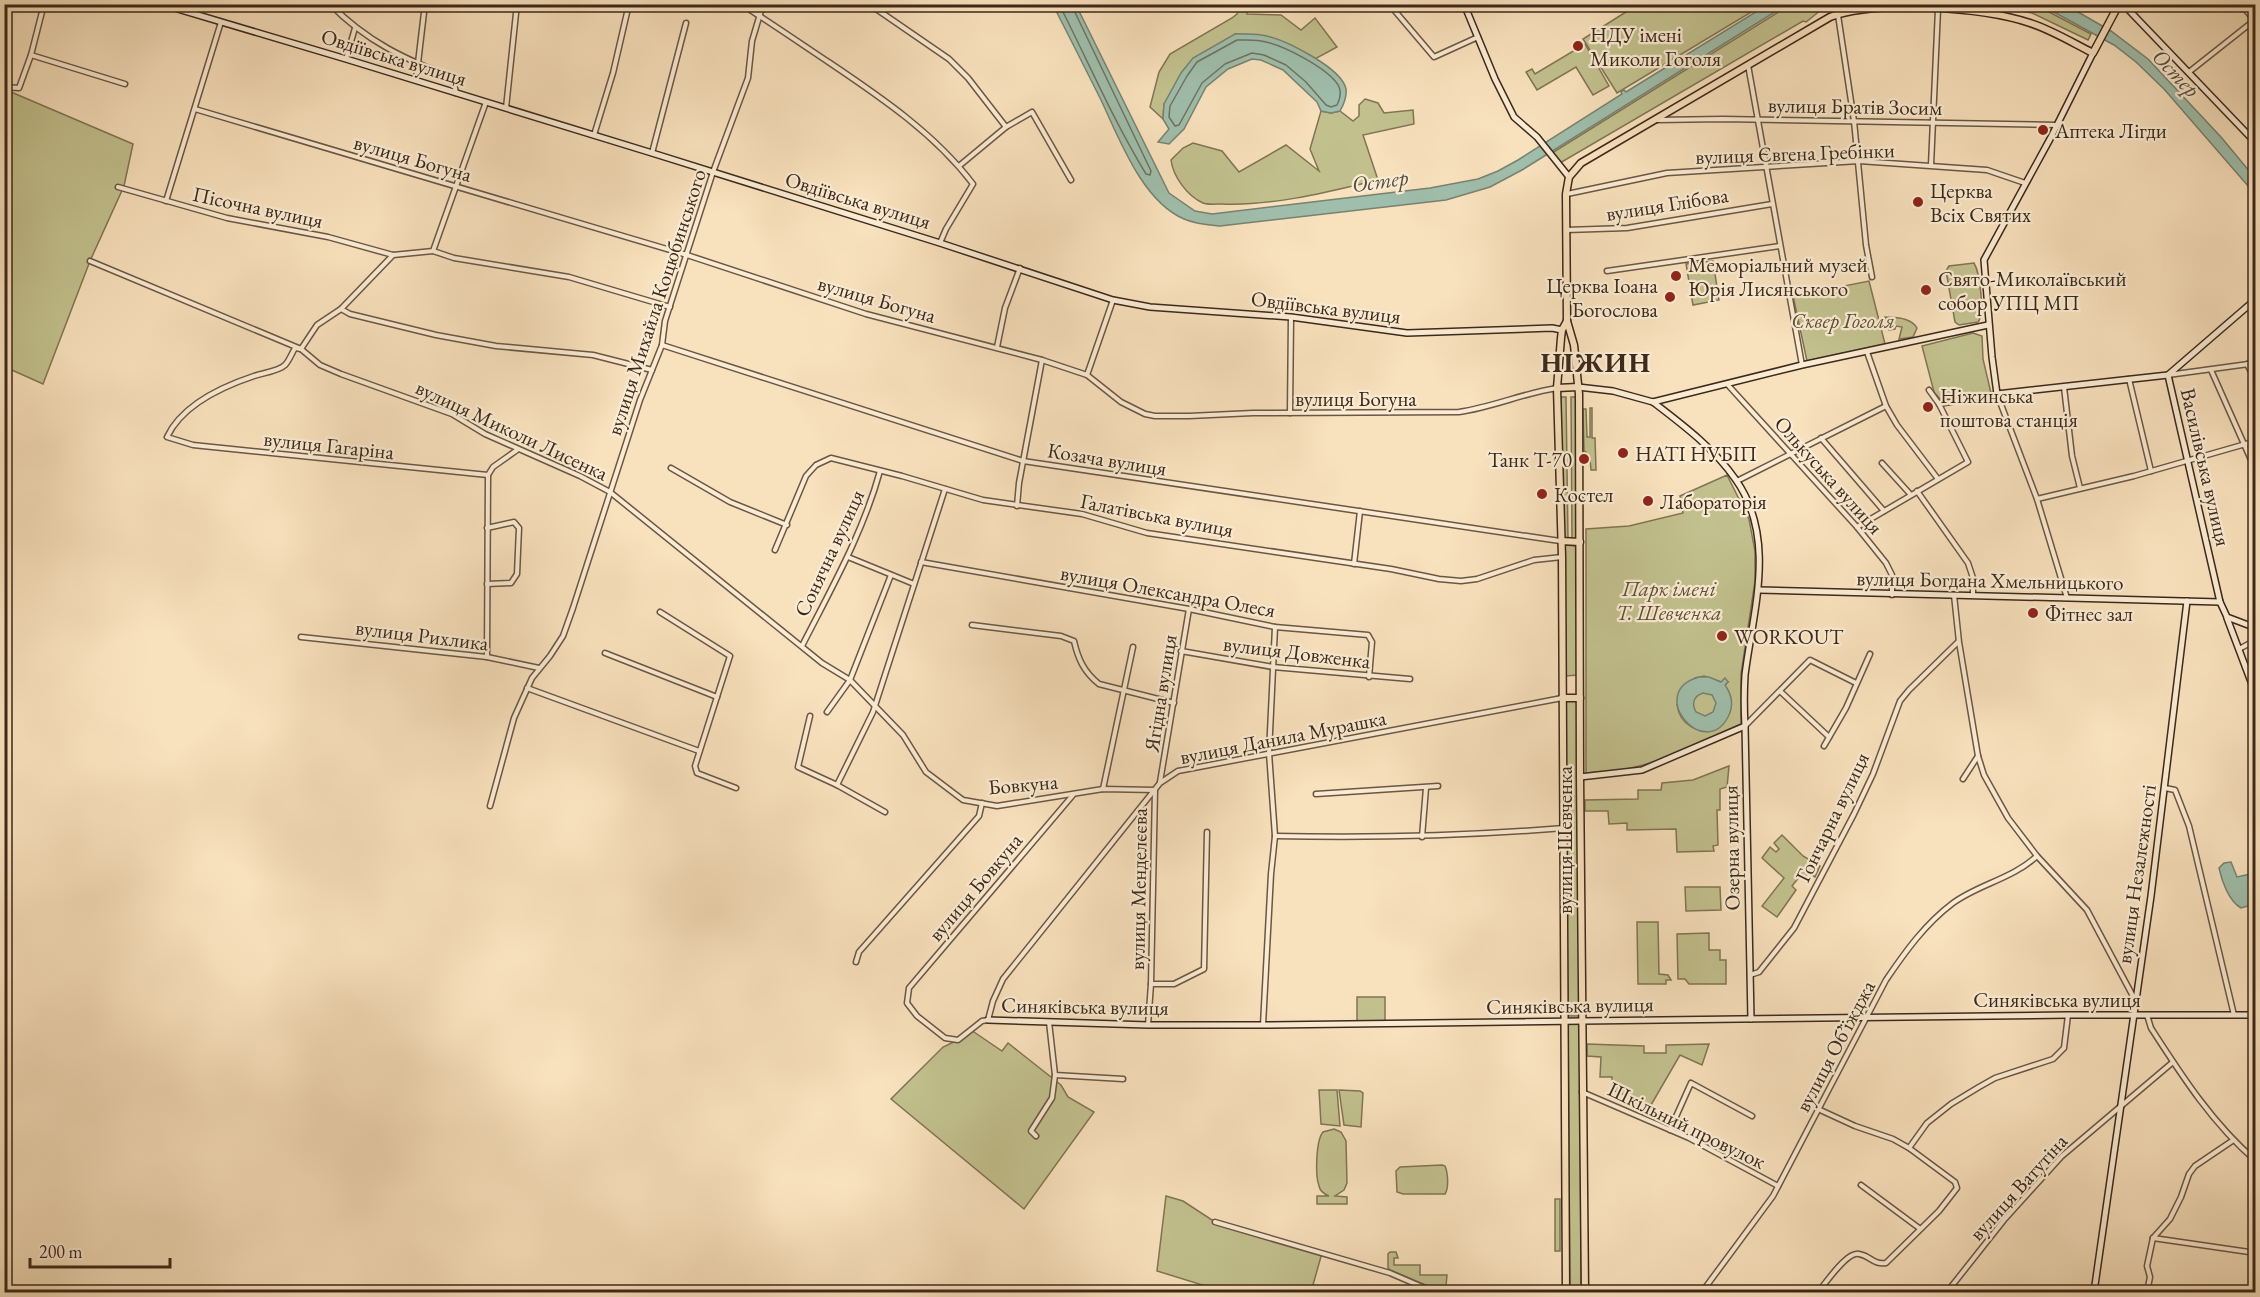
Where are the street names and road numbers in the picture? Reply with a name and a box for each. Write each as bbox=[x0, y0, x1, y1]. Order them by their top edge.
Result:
street label: Овдіївська вулиця bbox=[318, 22, 470, 92]
street label: вулиця Братів Зосим bbox=[1768, 91, 1942, 121]
street label: вулиця Богуна bbox=[351, 128, 476, 188]
street label: вулиця Євгена Гребінки bbox=[1695, 136, 1895, 170]
street label: вулиця Михайла Коцюбинського bbox=[600, 165, 712, 439]
street label: Овдіївська вулиця bbox=[782, 165, 934, 235]
street label: Пісочна вулиця bbox=[190, 180, 326, 234]
street label: вулиця Глібова bbox=[1604, 181, 1731, 227]
street label: вулиця Богуна bbox=[815, 269, 940, 329]
street label: Овдіївська вулиця bbox=[1250, 284, 1402, 330]
street label: вулиця Миколи Лисенка bbox=[412, 374, 613, 487]
street label: вулиця Богуна bbox=[1295, 385, 1417, 412]
street label: Василівська вулиця bbox=[2175, 385, 2237, 549]
street label: Олькуська вулиця bbox=[1769, 410, 1889, 540]
street label: вулиця Гагаріна bbox=[262, 425, 396, 465]
street label: Козача вулиця bbox=[1046, 436, 1168, 482]
street label: Сонячна вулиця bbox=[788, 485, 870, 621]
street label: Галатівська вулиця bbox=[1078, 487, 1236, 543]
street label: вулиця Олександра Олеся bbox=[1058, 559, 1278, 623]
street label: вулиця Богдана Хмельницького bbox=[1856, 564, 2124, 596]
street label: вулиця Рихлика bbox=[354, 613, 491, 657]
street label: вулиця Довженка bbox=[1222, 630, 1373, 674]
street label: Ягідна вулиця bbox=[1137, 632, 1183, 755]
street label: вулиця Данила Мурашка bbox=[1178, 704, 1389, 770]
street label: Гончарна вулиця bbox=[1789, 748, 1875, 886]
street label: вулиця Шевченка bbox=[1551, 765, 1578, 914]
street label: Бовкуна bbox=[987, 767, 1060, 801]
street label: вулиця Незалежності bbox=[2110, 783, 2162, 965]
street label: Озерна вулиця bbox=[1716, 785, 1746, 911]
street label: вулиця Менделєєва bbox=[1123, 807, 1153, 970]
street label: вулиця Бовкуна bbox=[922, 827, 1028, 947]
street label: вулиця Обʼїжджа bbox=[1789, 975, 1881, 1116]
street label: Синяківська вулиця bbox=[1973, 986, 2141, 1013]
street label: Синяківська вулиця bbox=[1486, 990, 1654, 1020]
street label: Синяківська вулиця bbox=[1001, 991, 1169, 1021]
street label: Шкільний провулок bbox=[1604, 1075, 1770, 1175]
street label: вулиця Ватутіна bbox=[1963, 1128, 2073, 1246]

